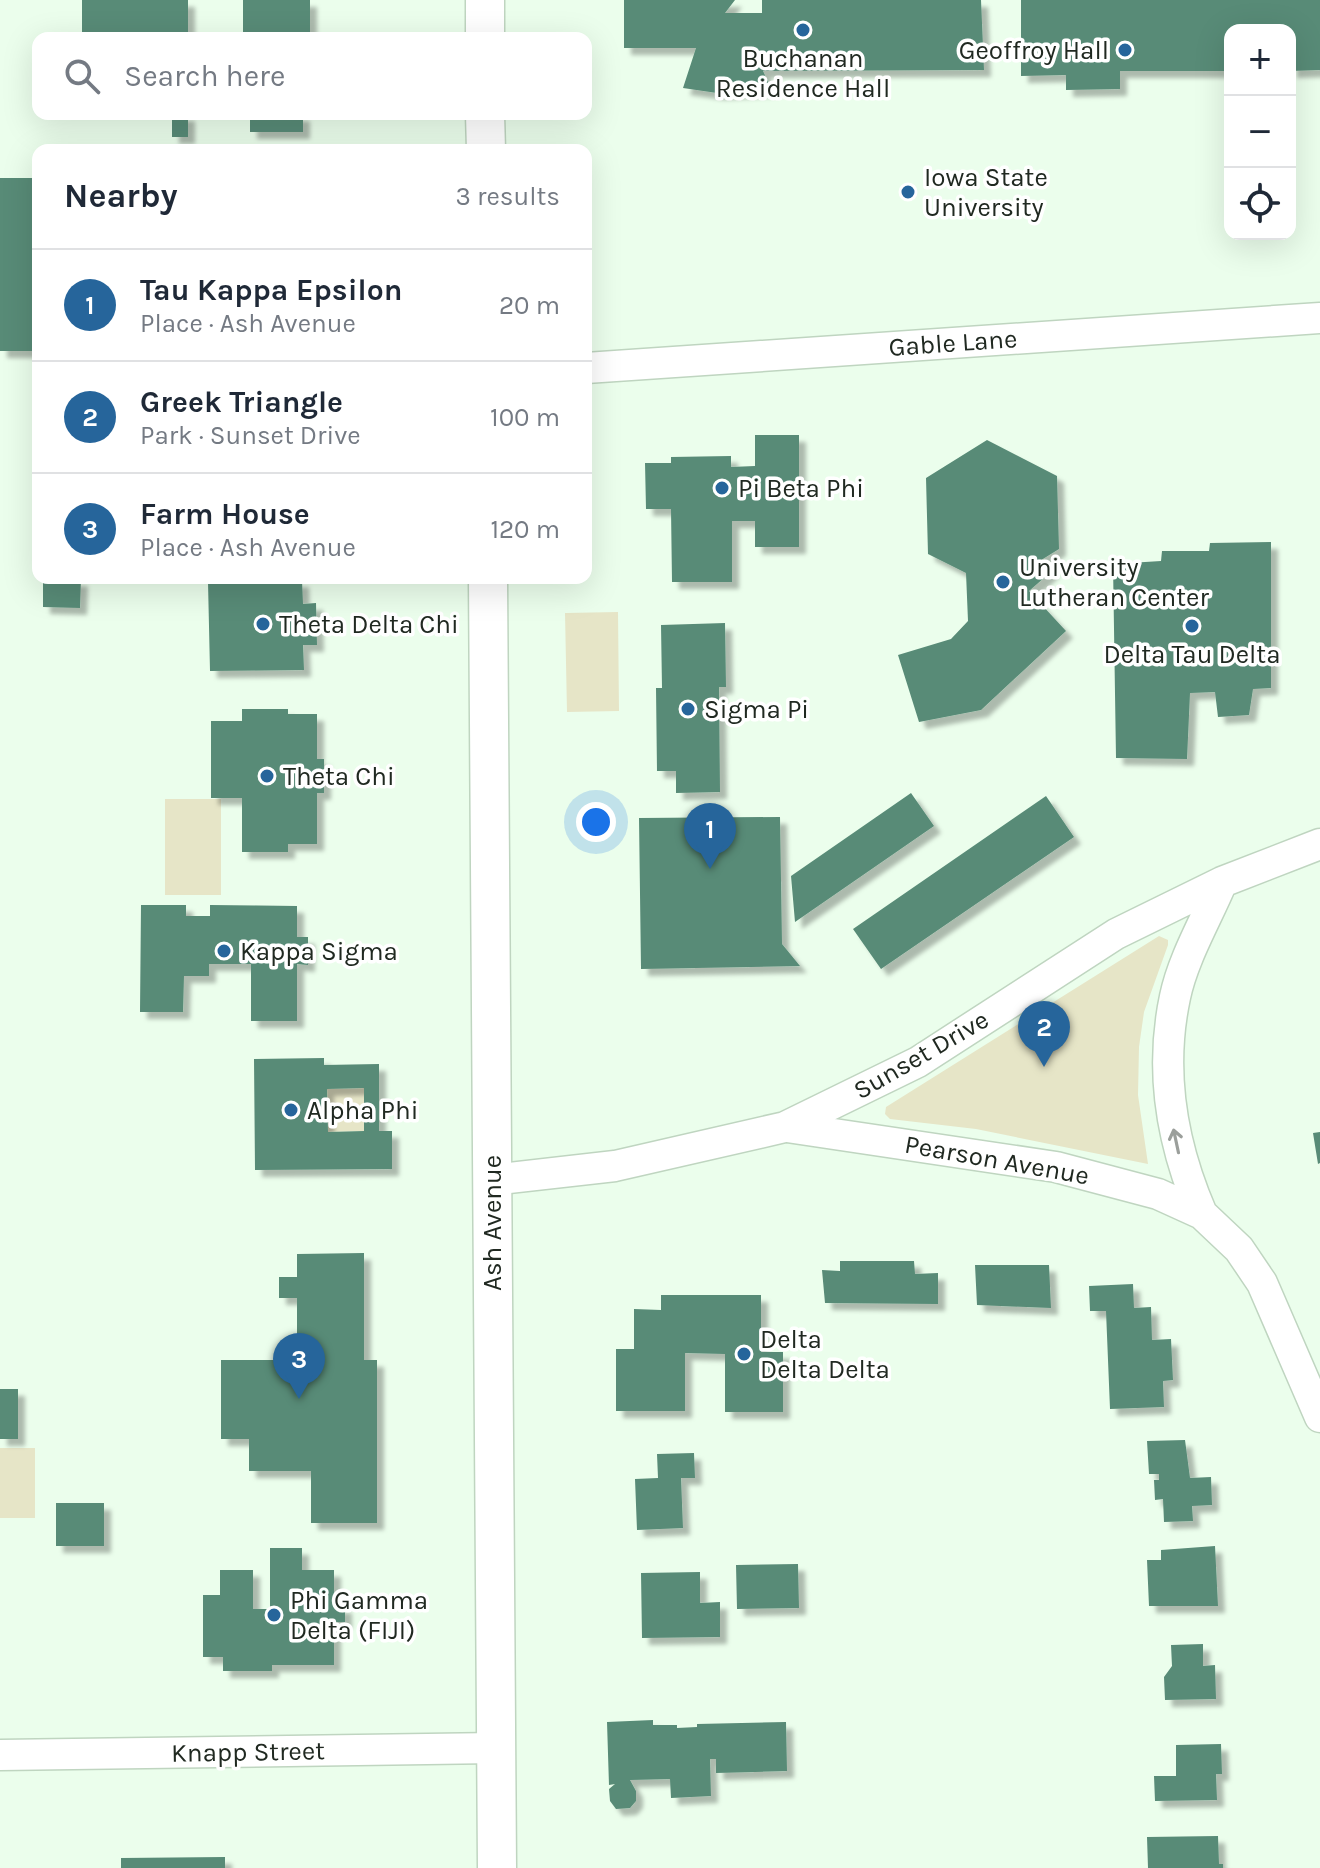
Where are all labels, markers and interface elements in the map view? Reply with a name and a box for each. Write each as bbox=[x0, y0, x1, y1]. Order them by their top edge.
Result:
marker: Buchanan Residence Hall bbox=[794, 21, 812, 39]
map controls bbox=[1224, 24, 1296, 240]
button: + bbox=[1224, 24, 1296, 96]
search box bbox=[32, 32, 592, 120]
place label: Geoffroy Hall bbox=[959, 35, 1109, 66]
marker: Geoffroy Hall bbox=[1116, 41, 1134, 59]
place label: Buchanan Residence Hall bbox=[716, 43, 890, 104]
icon: search bbox=[60, 54, 104, 98]
text: Search here bbox=[124, 58, 285, 94]
button: − bbox=[1224, 96, 1296, 168]
place label: Iowa State University bbox=[924, 162, 1048, 223]
button: locate bbox=[1224, 168, 1296, 240]
text: Nearby bbox=[64, 176, 178, 216]
text: 3 results bbox=[456, 181, 560, 212]
marker: Iowa State University bbox=[899, 183, 917, 201]
text: Tau Kappa Epsilon bbox=[140, 272, 402, 308]
text: 1 bbox=[85, 290, 95, 321]
text: 20 m bbox=[499, 290, 560, 321]
text: Place · Ash Avenue bbox=[140, 308, 356, 339]
street label: Gable Lane bbox=[888, 323, 1018, 363]
text: Greek Triangle bbox=[140, 384, 343, 420]
text: 2 bbox=[82, 402, 98, 433]
text: 100 m bbox=[490, 402, 560, 433]
text: Park · Sunset Drive bbox=[140, 420, 361, 451]
place label: Pi Beta Phi bbox=[738, 473, 864, 504]
marker: Pi Beta Phi bbox=[713, 479, 731, 497]
text: Farm House bbox=[140, 496, 310, 532]
text: 3 bbox=[82, 514, 98, 545]
text: 120 m bbox=[490, 514, 560, 545]
text: Place · Ash Avenue bbox=[140, 532, 356, 563]
place label: University Lutheran Center bbox=[1019, 552, 1209, 613]
marker: University Lutheran Center bbox=[994, 573, 1012, 591]
place label: Theta Delta Chi bbox=[279, 609, 459, 640]
marker: Theta Delta Chi bbox=[254, 615, 272, 633]
marker: Delta Tau Delta bbox=[1183, 617, 1201, 635]
place label: Delta Tau Delta bbox=[1104, 639, 1280, 670]
place label: Sigma Pi bbox=[704, 694, 809, 725]
marker: Sigma Pi bbox=[679, 700, 697, 718]
place label: Theta Chi bbox=[283, 761, 395, 792]
marker: Theta Chi bbox=[258, 767, 276, 785]
your location bbox=[576, 802, 616, 842]
pin: 1 bbox=[684, 803, 736, 869]
place label: Kappa Sigma bbox=[240, 936, 398, 967]
marker: Kappa Sigma bbox=[215, 942, 233, 960]
pin: 2 bbox=[1018, 1001, 1070, 1067]
street label: Sunset Drive bbox=[848, 1004, 994, 1106]
place label: Alpha Phi bbox=[307, 1095, 418, 1126]
marker: Alpha Phi bbox=[282, 1101, 300, 1119]
street label: Pearson Avenue bbox=[902, 1129, 1092, 1191]
one-way arrow bbox=[1168, 1129, 1183, 1154]
street label: Ash Avenue bbox=[477, 1155, 508, 1291]
place label: Delta Delta Delta bbox=[760, 1324, 890, 1385]
pin: 3 bbox=[273, 1333, 325, 1399]
marker: Delta Delta Delta bbox=[735, 1345, 753, 1363]
place label: Phi Gamma Delta (FIJI) bbox=[290, 1585, 428, 1646]
marker: Phi Gamma Delta (FIJI) bbox=[265, 1606, 283, 1624]
street label: Knapp Street bbox=[171, 1735, 325, 1769]

